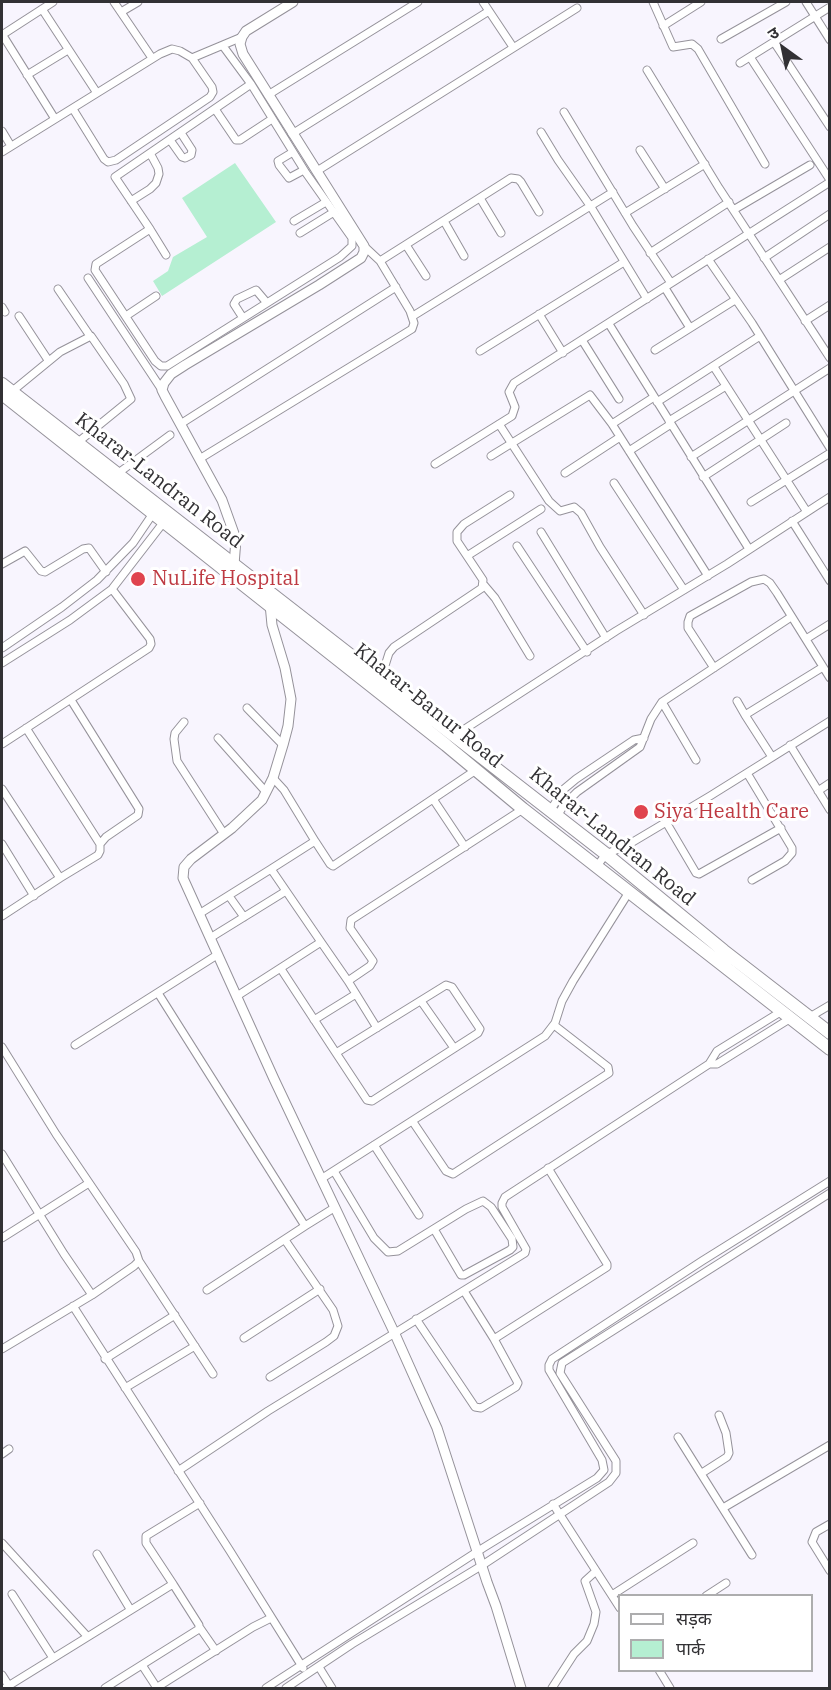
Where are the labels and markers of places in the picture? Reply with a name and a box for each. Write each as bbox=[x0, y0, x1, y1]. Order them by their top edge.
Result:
place label: NuLife Hospital bbox=[152, 567, 300, 591]
marker: NuLife Hospital bbox=[129, 570, 147, 588]
place label: Siya Health Care bbox=[654, 800, 809, 824]
marker: Siya Health Care bbox=[632, 803, 650, 821]

